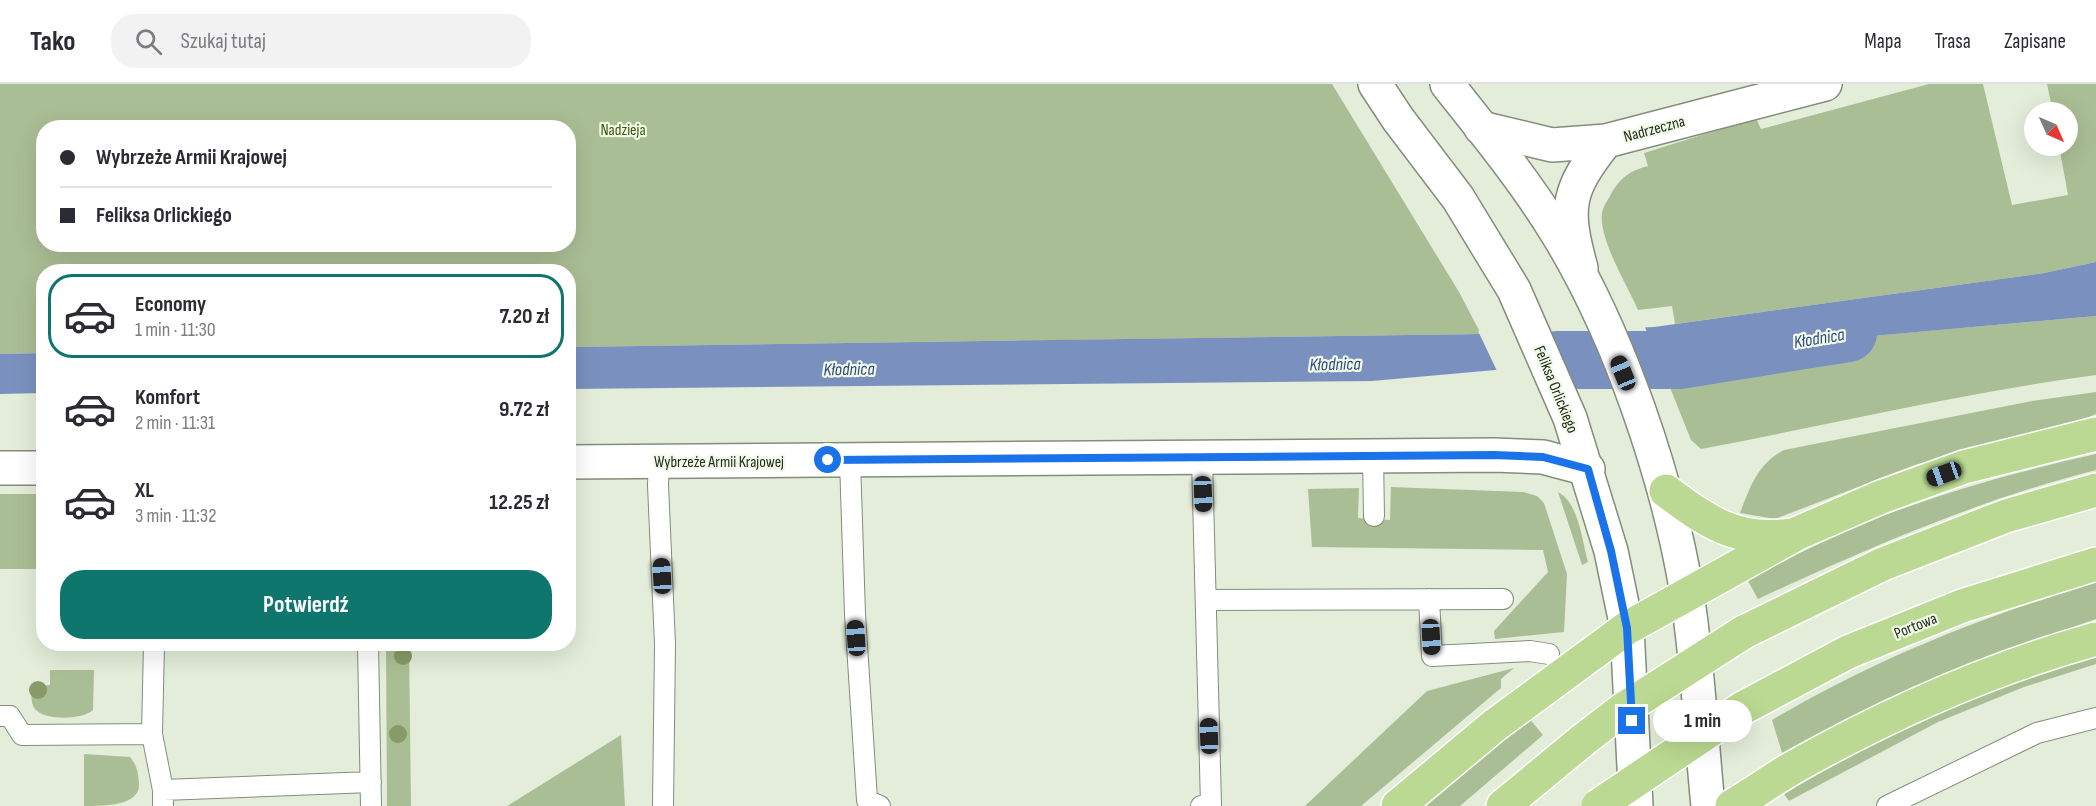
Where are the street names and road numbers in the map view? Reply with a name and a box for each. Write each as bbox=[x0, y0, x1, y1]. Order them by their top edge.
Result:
street label: Nadrzeczna bbox=[1622, 112, 1687, 147]
street label: Feliksa Orlickiego bbox=[1529, 343, 1582, 436]
street label: Wybrzeże Armii Krajowej bbox=[654, 453, 784, 472]
street label: Portowa bbox=[1891, 609, 1940, 644]

